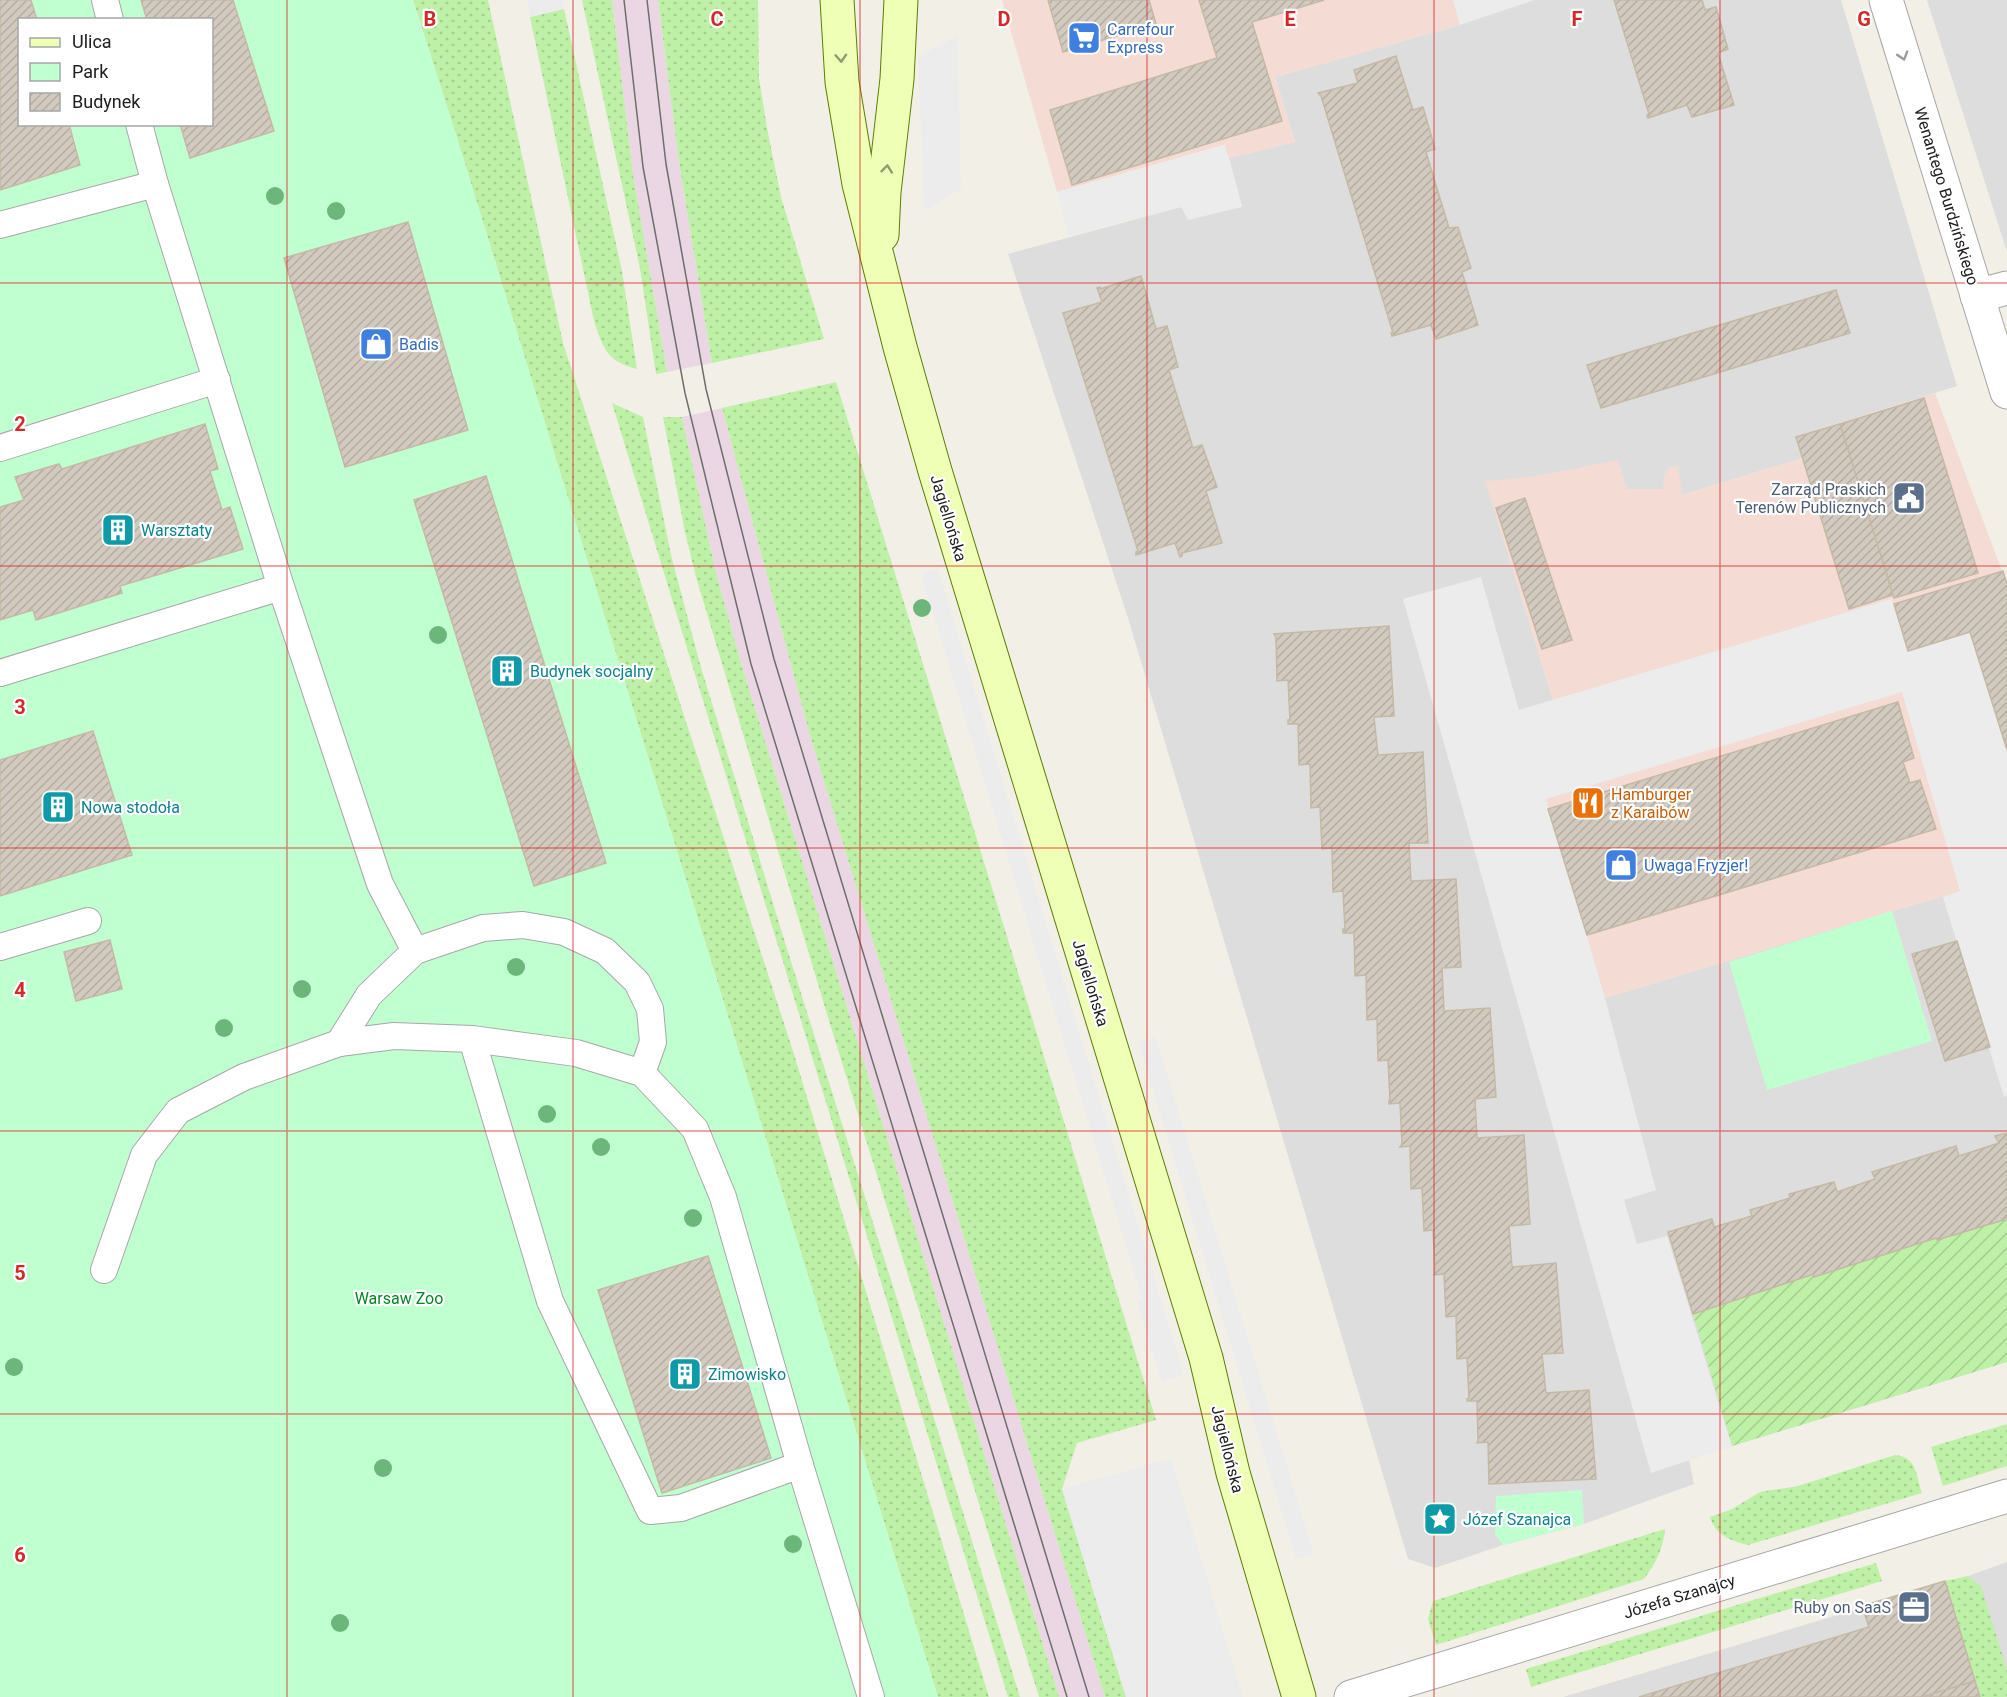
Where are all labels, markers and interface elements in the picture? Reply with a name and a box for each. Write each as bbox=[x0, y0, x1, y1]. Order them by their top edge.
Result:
text: B bbox=[424, 7, 436, 31]
text: C bbox=[710, 7, 724, 31]
text: D bbox=[998, 7, 1011, 31]
text: E bbox=[1284, 7, 1296, 31]
text: F bbox=[1572, 7, 1583, 31]
text: G bbox=[1857, 7, 1871, 31]
legend bbox=[18, 18, 213, 126]
supermarket icon: Carrefour Express bbox=[1066, 20, 1102, 56]
place label: Carrefour Express bbox=[1107, 20, 1175, 57]
text: Ulica bbox=[72, 31, 112, 52]
one-way arrow bbox=[1896, 50, 1908, 61]
one-way arrow bbox=[834, 54, 847, 63]
text: Park bbox=[72, 61, 109, 82]
text: Budynek bbox=[72, 91, 141, 112]
street label: Wenantego Burdzińskiego bbox=[1910, 105, 1983, 287]
one-way arrow bbox=[880, 165, 892, 174]
shop icon: Badis bbox=[358, 326, 394, 362]
place label: Badis bbox=[399, 335, 439, 354]
text: 2 bbox=[14, 412, 26, 436]
street label: Jagiellońska bbox=[926, 472, 971, 564]
place label: Zarząd Praskich Terenów Publicznych bbox=[1736, 480, 1886, 517]
public building icon: Zarząd Praskich Terenów Publicznych bbox=[1891, 480, 1927, 516]
building icon: Warsztaty bbox=[100, 512, 136, 548]
place label: Warsztaty bbox=[141, 521, 212, 540]
building icon: Budynek socjalny bbox=[489, 653, 525, 689]
place label: Budynek socjalny bbox=[530, 662, 654, 681]
text: 3 bbox=[14, 695, 26, 719]
restaurant icon: Hamburger z Karaibów bbox=[1570, 785, 1606, 821]
place label: Hamburger z Karaibów bbox=[1611, 785, 1692, 822]
building icon: Nowa stodoła bbox=[40, 789, 76, 825]
place label: Nowa stodoła bbox=[81, 798, 180, 817]
shop icon: Uwaga Fryzjer! bbox=[1603, 847, 1639, 883]
place label: Uwaga Fryzjer! bbox=[1644, 856, 1748, 875]
street label: Jagiellońska bbox=[1068, 937, 1113, 1029]
text: 4 bbox=[14, 978, 26, 1002]
text: 5 bbox=[14, 1261, 26, 1285]
park label: Warsaw Zoo bbox=[355, 1289, 443, 1308]
building icon: Zimowisko bbox=[667, 1356, 703, 1392]
place label: Zimowisko bbox=[708, 1365, 786, 1384]
street label: Jagiellońska bbox=[1207, 1403, 1248, 1495]
place icon: Józef Szanajca bbox=[1422, 1501, 1458, 1537]
place label: Józef Szanajca bbox=[1463, 1510, 1571, 1529]
text: 6 bbox=[14, 1543, 26, 1567]
street label: Józefa Szanajcy bbox=[1621, 1570, 1738, 1622]
office icon: Ruby on SaaS bbox=[1896, 1589, 1932, 1625]
place label: Ruby on SaaS bbox=[1794, 1598, 1891, 1617]

